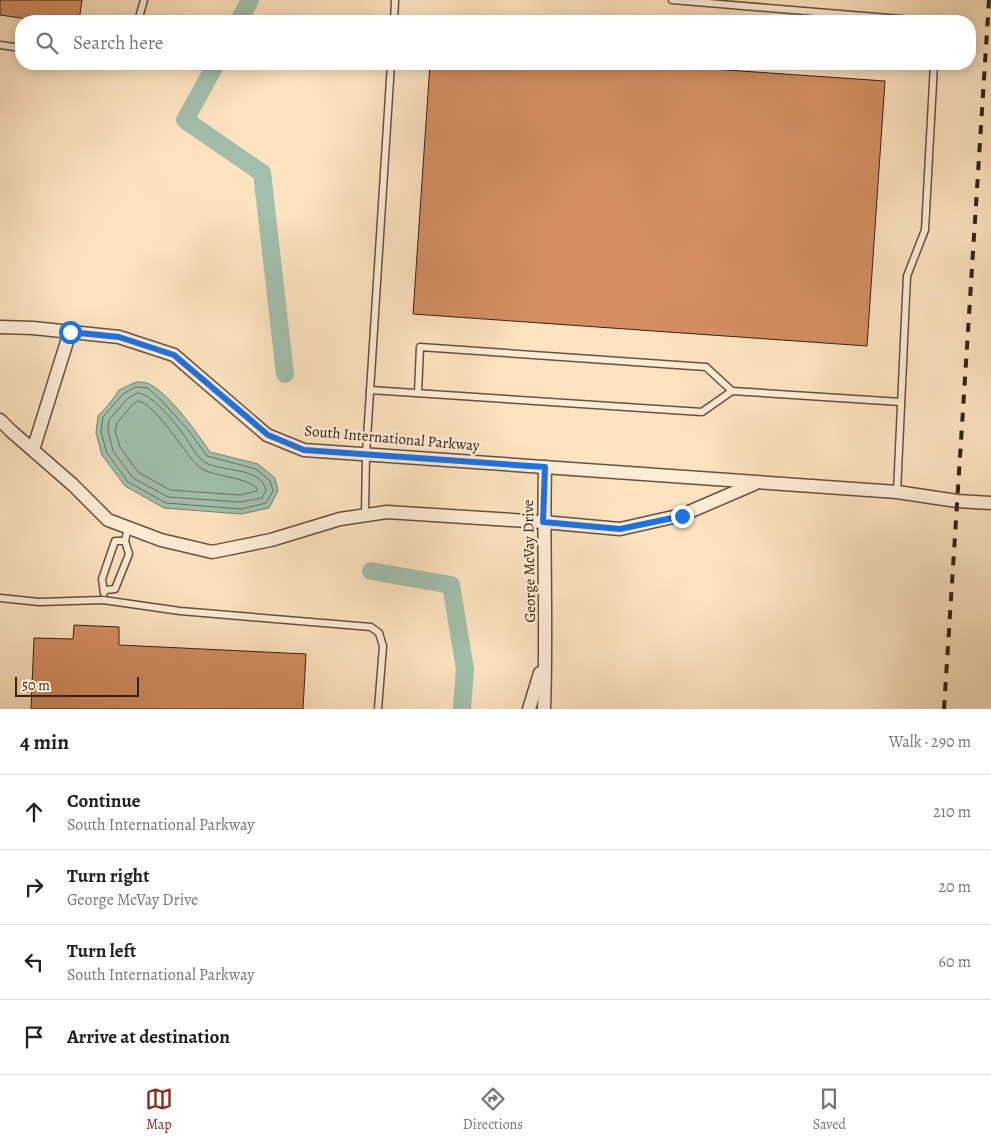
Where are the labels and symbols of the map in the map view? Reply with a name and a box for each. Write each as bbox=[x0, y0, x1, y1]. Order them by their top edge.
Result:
route start bbox=[59, 321, 82, 344]
street label: South International Parkway bbox=[304, 420, 481, 456]
street label: George McVay Drive bbox=[518, 499, 540, 623]
route end bbox=[671, 505, 694, 528]
scale bar bbox=[15, 674, 139, 697]

